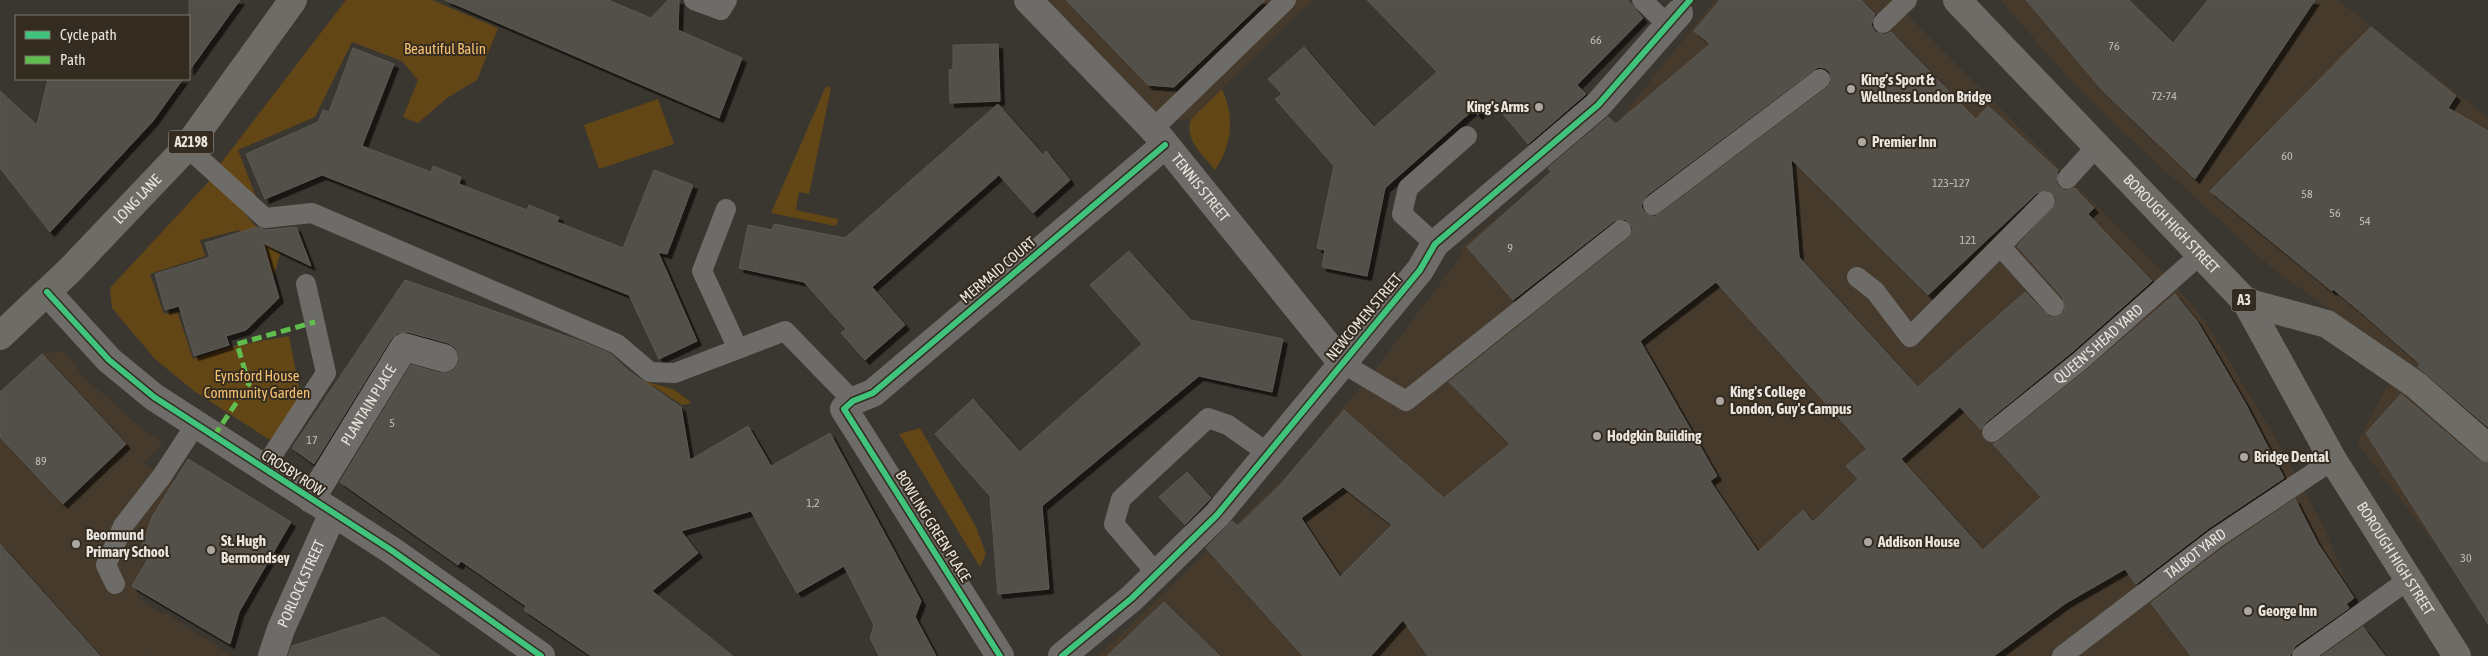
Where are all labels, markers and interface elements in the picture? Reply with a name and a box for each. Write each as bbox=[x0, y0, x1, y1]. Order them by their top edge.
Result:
legend bbox=[15, 15, 190, 80]
text: Cycle path bbox=[60, 26, 117, 43]
house number: 66 bbox=[1590, 33, 1602, 47]
house number: 76 bbox=[2108, 39, 2120, 53]
park label: Beautiful Balin bbox=[404, 40, 486, 57]
text: Path bbox=[60, 51, 86, 68]
place label: King’s Sport & Wellness London Bridge bbox=[1860, 71, 1992, 105]
marker: King’s Sport & Wellness London Bridge bbox=[1845, 83, 1857, 95]
house number: 72-74 bbox=[2151, 89, 2177, 103]
place label: King's Arms bbox=[1467, 98, 1530, 115]
marker: King's Arms bbox=[1533, 101, 1545, 113]
road number: A2198 bbox=[168, 130, 214, 154]
place label: Premier Inn bbox=[1872, 133, 1937, 150]
marker: Premier Inn bbox=[1856, 136, 1868, 148]
house number: 60 bbox=[2281, 149, 2293, 163]
street label: TENNIS STREET bbox=[1168, 150, 1234, 225]
street label: LONG LANE bbox=[110, 170, 165, 227]
street label: BOROUGH HIGH STREET bbox=[2120, 171, 2223, 277]
house number: 123–127 bbox=[1932, 176, 1970, 190]
house number: 58 bbox=[2301, 187, 2313, 201]
house number: 56 bbox=[2329, 206, 2341, 220]
house number: 54 bbox=[2359, 214, 2371, 228]
street label: MERMAID COURT bbox=[956, 233, 1039, 306]
house number: 121 bbox=[1960, 233, 1977, 247]
house number: 9 bbox=[1507, 241, 1513, 255]
street label: NEWCOMEN STREET bbox=[1322, 269, 1405, 364]
road number: A3 bbox=[2232, 288, 2256, 312]
street label: QUEEN'S HEAD YARD bbox=[2050, 301, 2146, 387]
street label: PLANTAIN PLACE bbox=[337, 361, 399, 448]
park label: Eynsford House Community Garden bbox=[204, 367, 310, 401]
place label: King's College London, Guy's Campus bbox=[1730, 383, 1852, 417]
marker: King's College London, Guy's Campus bbox=[1714, 395, 1726, 407]
house number: 5 bbox=[389, 416, 395, 430]
place label: Hodgkin Building bbox=[1607, 427, 1702, 444]
marker: Hodgkin Building bbox=[1591, 430, 1603, 442]
house number: 17 bbox=[306, 433, 318, 447]
street label: CROSBY ROW bbox=[259, 446, 328, 499]
place label: Bridge Dental bbox=[2254, 448, 2330, 465]
marker: Bridge Dental bbox=[2238, 451, 2250, 463]
house number: 89 bbox=[35, 454, 47, 468]
street label: BOWLING GREEN PLACE bbox=[892, 467, 975, 585]
house number: 1,2 bbox=[806, 496, 820, 510]
street label: BOROUGH HIGH STREET bbox=[2354, 499, 2438, 618]
street label: TALBOT YARD bbox=[2161, 525, 2229, 582]
place label: Beormund Primary School bbox=[86, 526, 170, 560]
place label: St. Hugh Bermondsey bbox=[221, 532, 291, 566]
place label: Addison House bbox=[1877, 533, 1960, 550]
marker: Addison House bbox=[1862, 536, 1874, 548]
street label: PORLOCK STREET bbox=[274, 537, 328, 630]
marker: Beormund Primary School bbox=[70, 538, 82, 550]
marker: St. Hugh Bermondsey bbox=[205, 544, 217, 556]
house number: 30 bbox=[2460, 551, 2472, 565]
place label: George Inn bbox=[2258, 602, 2317, 619]
marker: George Inn bbox=[2242, 605, 2254, 617]

